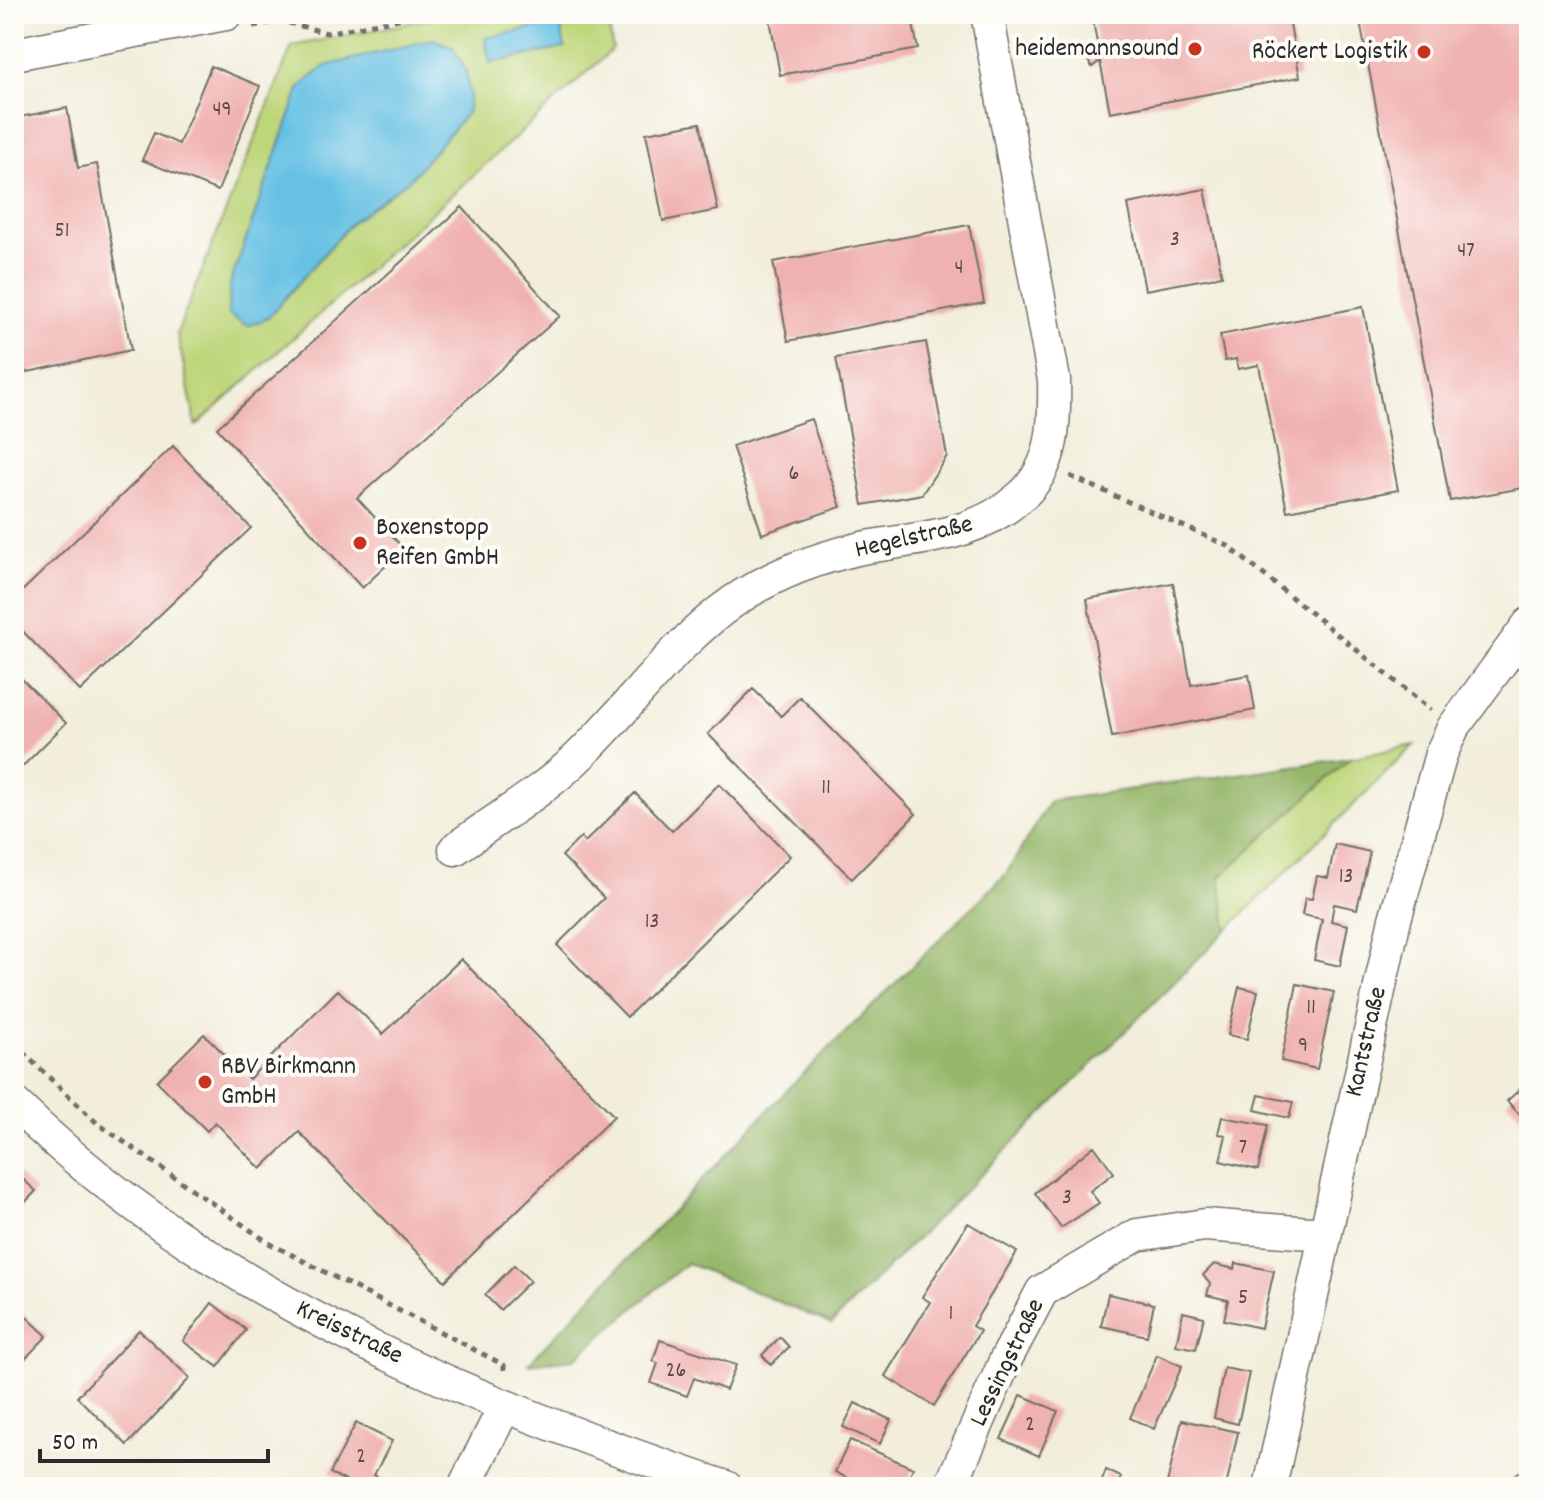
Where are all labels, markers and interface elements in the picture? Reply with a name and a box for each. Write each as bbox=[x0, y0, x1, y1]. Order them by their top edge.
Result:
place label: heidemannsound bbox=[1015, 31, 1179, 68]
place label: Röckert Logistik bbox=[1252, 34, 1408, 71]
marker: heidemannsound bbox=[1186, 40, 1204, 58]
marker: Röckert Logistik bbox=[1415, 43, 1433, 61]
house number: 49 bbox=[212, 95, 232, 126]
house number: 51 bbox=[54, 216, 70, 247]
house number: 3 bbox=[1170, 225, 1180, 256]
house number: 47 bbox=[1457, 236, 1475, 267]
house number: 4 bbox=[954, 253, 964, 284]
house number: 6 bbox=[789, 459, 799, 490]
street label: Hegelstraße bbox=[851, 506, 977, 570]
place label: Boxenstopp Reifen GmbH bbox=[376, 510, 499, 577]
marker: Boxenstopp Reifen GmbH bbox=[351, 534, 369, 552]
house number: 11 bbox=[821, 773, 831, 804]
house number: 13 bbox=[1339, 862, 1353, 893]
house number: 13 bbox=[645, 907, 659, 938]
street label: Kantstraße bbox=[1336, 983, 1398, 1101]
house number: 11 bbox=[1306, 993, 1316, 1024]
house number: 9 bbox=[1298, 1031, 1308, 1062]
place label: RBV Birkmann GmbH bbox=[221, 1049, 356, 1116]
marker: RBV Birkmann GmbH bbox=[196, 1073, 214, 1091]
house number: 7 bbox=[1239, 1133, 1247, 1164]
house number: 3 bbox=[1062, 1183, 1072, 1214]
house number: 5 bbox=[1238, 1283, 1248, 1314]
street label: Kreisstraße bbox=[289, 1291, 409, 1375]
street label: Lessingstraße bbox=[961, 1293, 1055, 1433]
house number: 1 bbox=[949, 1299, 953, 1330]
house number: 26 bbox=[666, 1356, 686, 1387]
house number: 2 bbox=[1025, 1410, 1035, 1441]
scale bar bbox=[40, 1413, 268, 1463]
text: 50 m bbox=[52, 1427, 98, 1461]
house number: 2 bbox=[356, 1442, 366, 1473]

